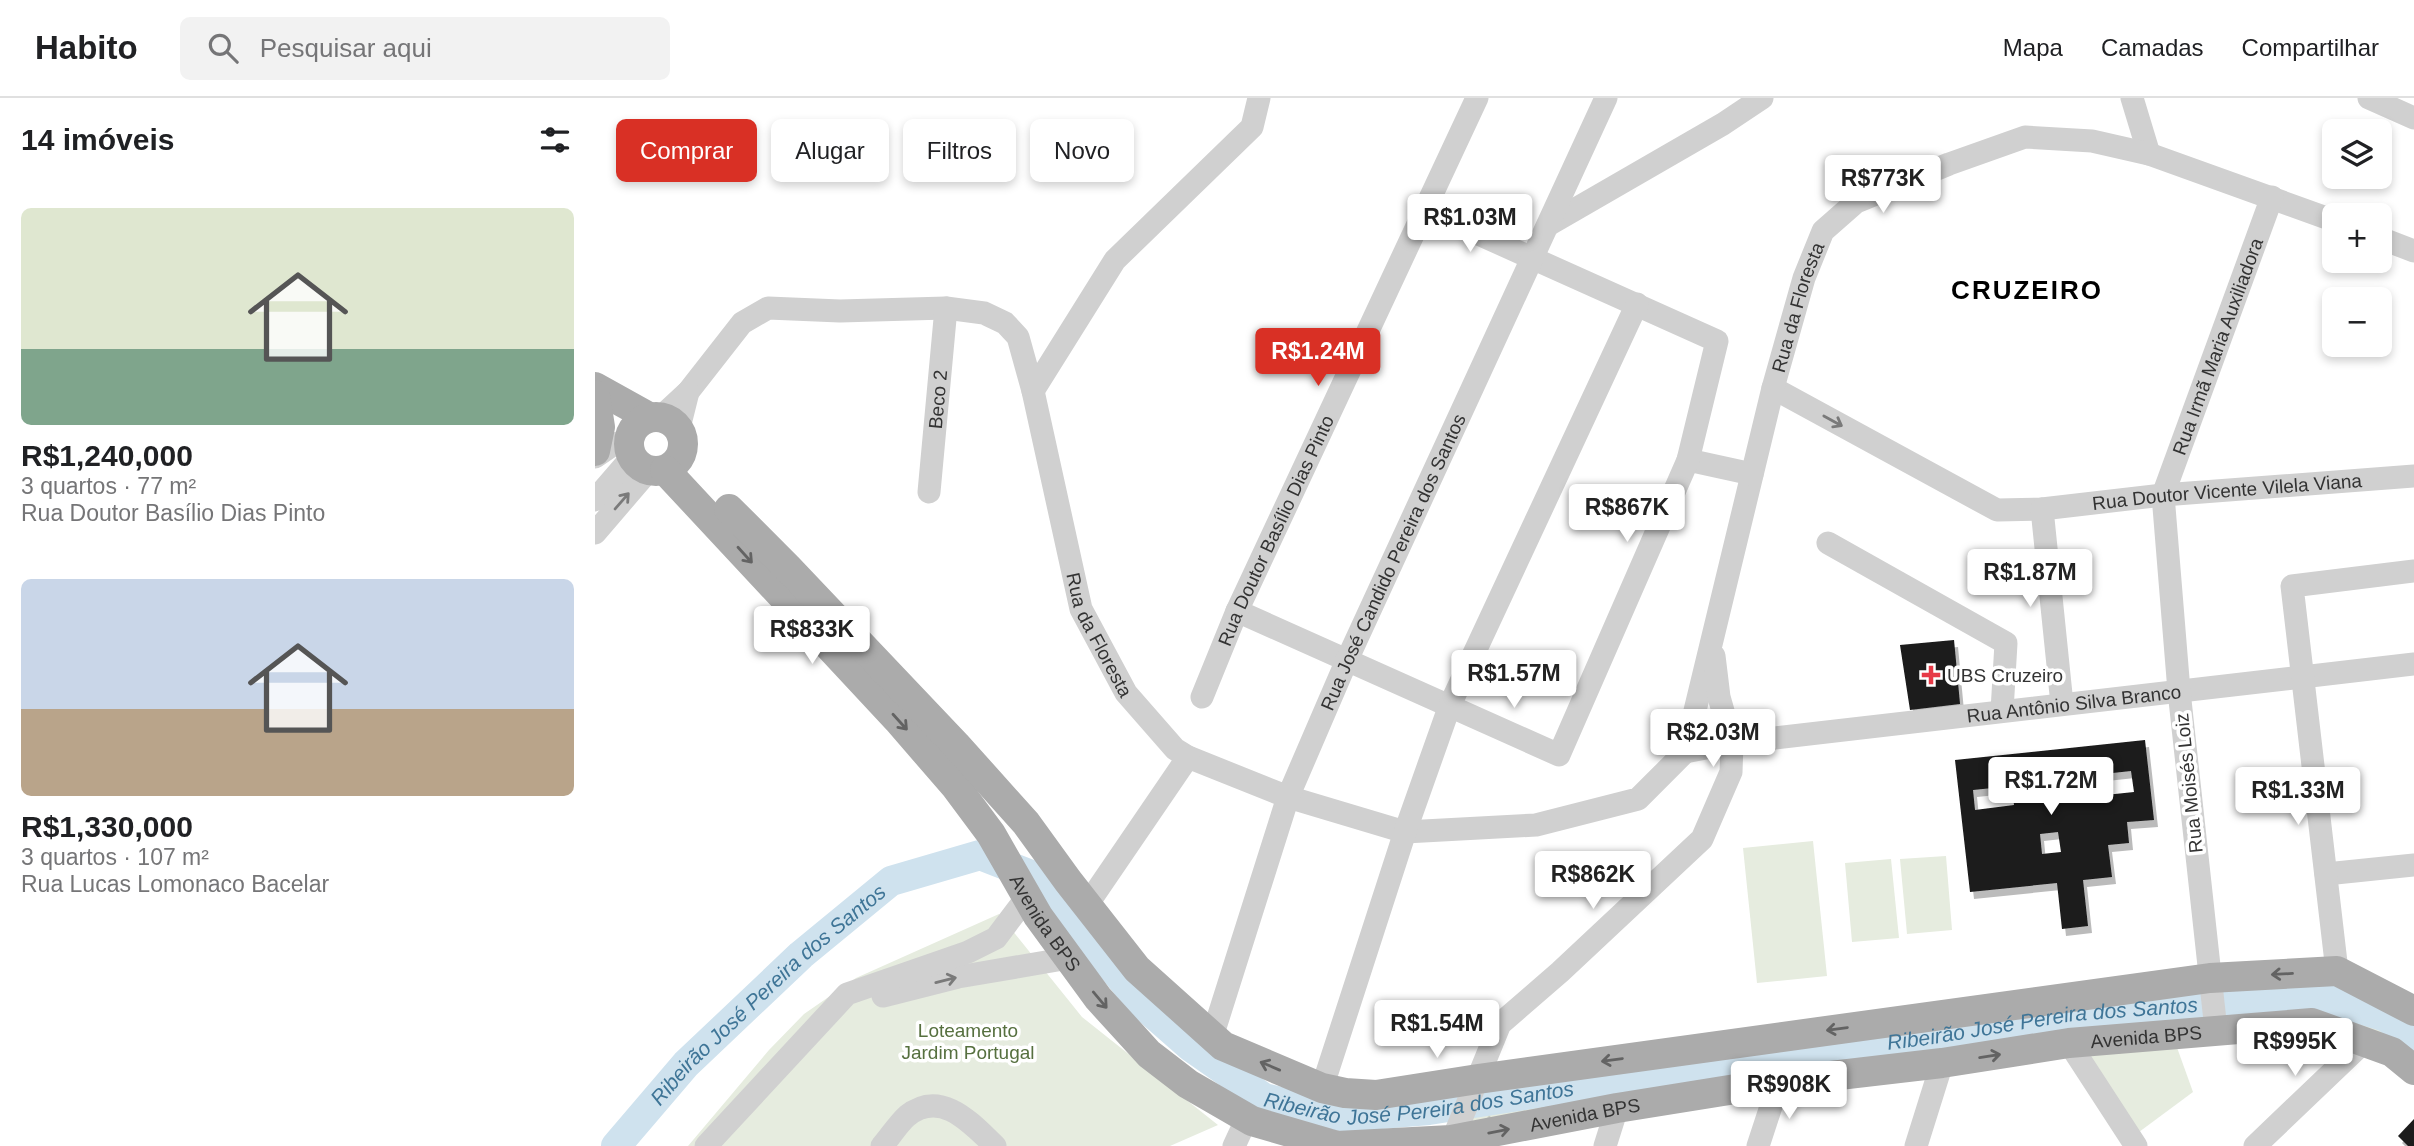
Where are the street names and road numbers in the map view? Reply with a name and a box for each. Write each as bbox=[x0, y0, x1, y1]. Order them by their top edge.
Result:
street label: Rua Irmã Maria Auxiliadora bbox=[2168, 235, 2267, 458]
street label: Rua da Floresta bbox=[1767, 239, 1828, 375]
street label: Beco 2 bbox=[924, 369, 951, 430]
street label: Rua José Candido Pereira dos Santos bbox=[1316, 411, 1469, 713]
street label: Rua Doutor Basílio Dias Pinto bbox=[1213, 412, 1338, 649]
street label: Rua Doutor Vicente Vilela Viana bbox=[2091, 469, 2363, 514]
street label: Rua da Floresta bbox=[1063, 570, 1137, 701]
street label: Rua Antônio Silva Branco bbox=[1966, 681, 2182, 726]
street label: Rua Moisés Loiz bbox=[2171, 712, 2207, 854]
street label: Avenida BPS bbox=[1006, 871, 1085, 975]
street label: Avenida BPS bbox=[2090, 1022, 2203, 1052]
street label: Avenida BPS bbox=[1528, 1094, 1641, 1135]

